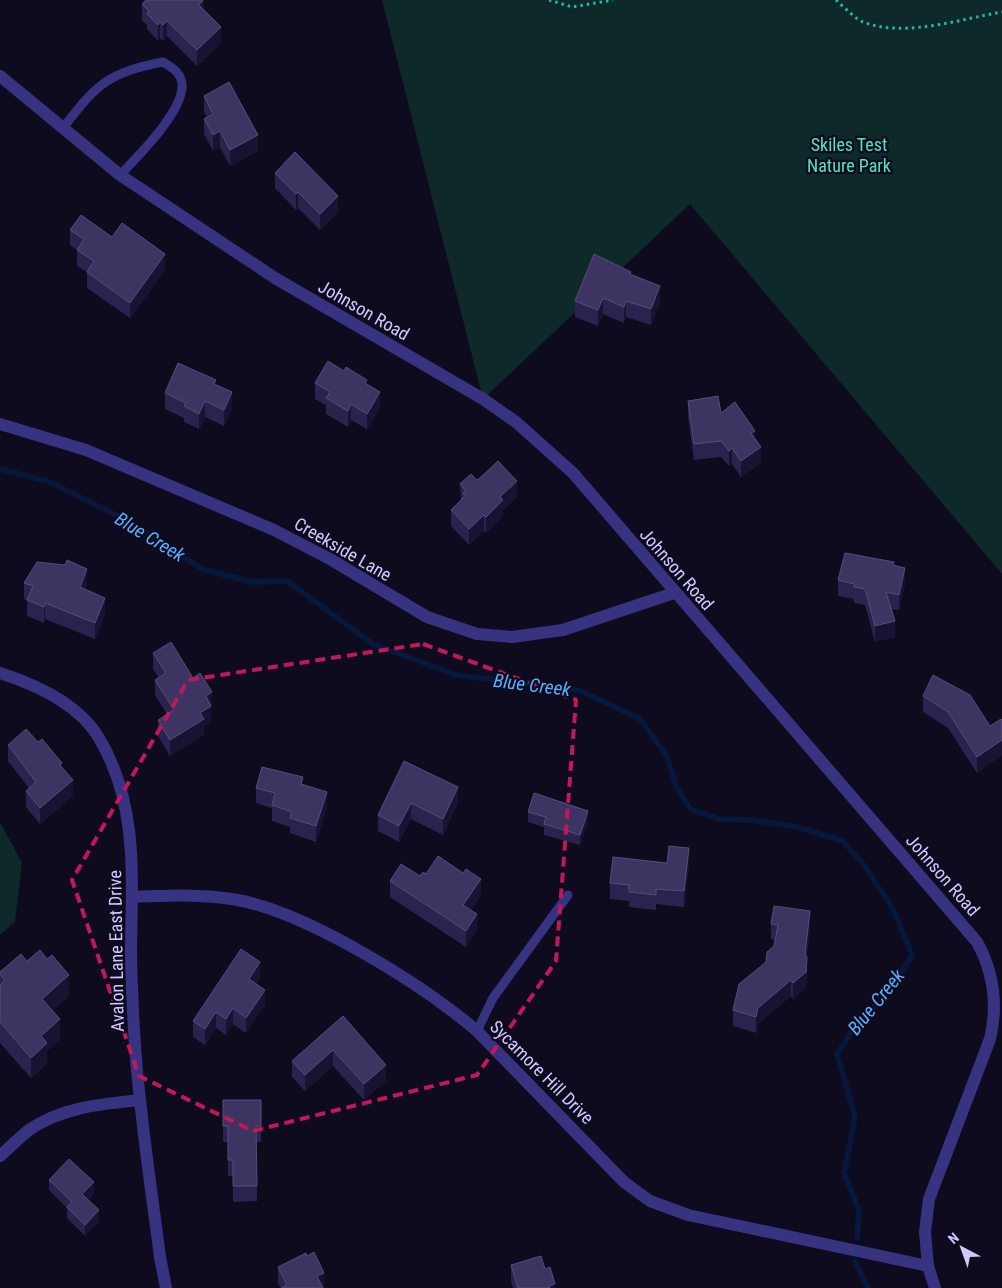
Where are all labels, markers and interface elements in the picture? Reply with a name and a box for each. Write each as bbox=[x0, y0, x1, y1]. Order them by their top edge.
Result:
park label: Skiles Test Nature Park bbox=[807, 134, 891, 176]
street label: Johnson Road bbox=[315, 276, 413, 344]
water label: Blue Creek bbox=[111, 507, 190, 567]
street label: Creekside Lane bbox=[291, 513, 395, 585]
street label: Johnson Road bbox=[636, 524, 718, 614]
water label: Blue Creek bbox=[492, 669, 573, 701]
street label: Johnson Road bbox=[902, 830, 984, 920]
street label: Avalon Lane East Drive bbox=[104, 870, 128, 1032]
water label: Blue Creek bbox=[843, 964, 910, 1039]
street label: Sycamore Hill Drive bbox=[486, 1016, 598, 1128]
north arrow bbox=[937, 1223, 987, 1273]
text: N bbox=[945, 1229, 962, 1247]

